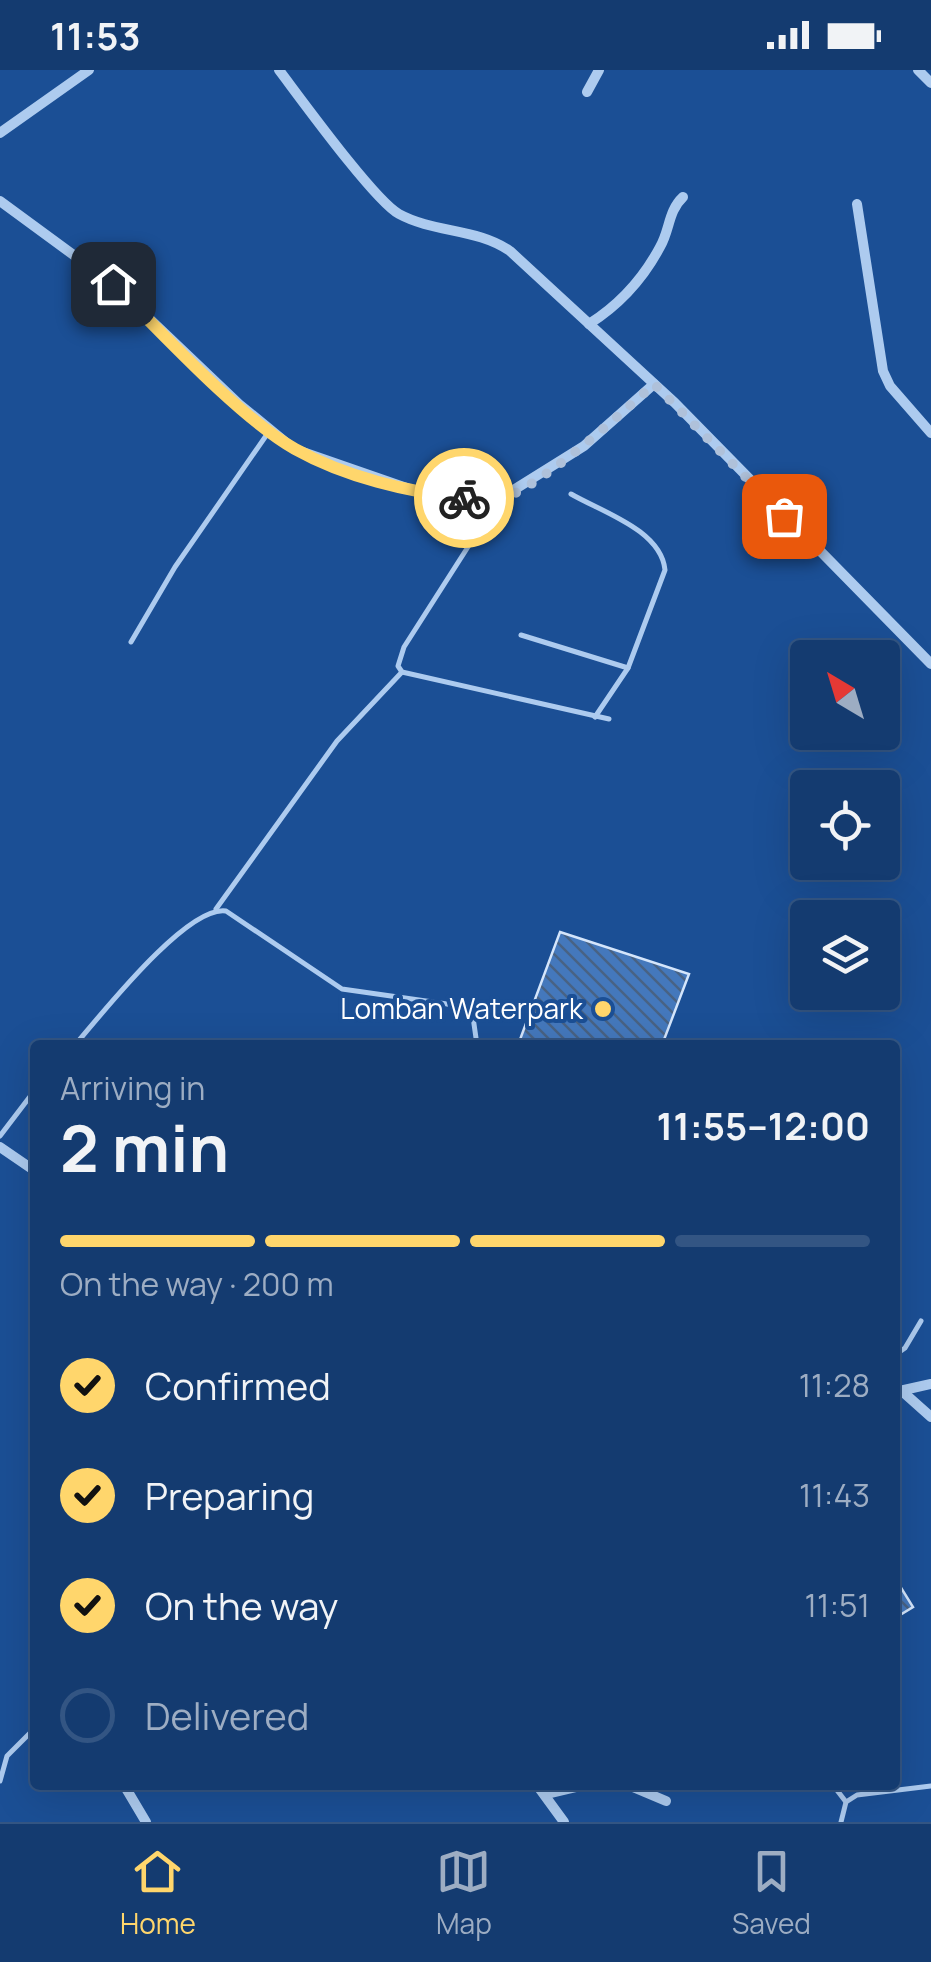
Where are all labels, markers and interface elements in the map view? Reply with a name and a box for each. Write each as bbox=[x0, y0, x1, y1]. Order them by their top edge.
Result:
text: 11:53 bbox=[50, 9, 141, 61]
pin bbox=[71, 242, 156, 327]
icon: home bbox=[86, 257, 141, 312]
courier bbox=[414, 448, 514, 548]
icon: bike bbox=[437, 471, 492, 526]
pin bbox=[742, 474, 827, 559]
icon: bag bbox=[757, 489, 812, 544]
north arrow bbox=[790, 640, 900, 750]
map controls bbox=[790, 640, 900, 1010]
button: locate bbox=[790, 770, 900, 880]
button: layers bbox=[790, 900, 900, 1010]
place label: Lomban Waterpark bbox=[340, 989, 584, 1027]
marker: Lomban Waterpark bbox=[592, 998, 614, 1020]
text: Arriving in bbox=[60, 1066, 205, 1110]
text: 11:55–12:00 bbox=[657, 1099, 870, 1151]
text: 2 min bbox=[60, 1103, 229, 1192]
text: On the way · 200 m bbox=[60, 1262, 334, 1306]
icon: check bbox=[60, 1358, 115, 1413]
text: Confirmed bbox=[145, 1359, 331, 1411]
text: 11:28 bbox=[799, 1363, 870, 1407]
icon: check bbox=[60, 1468, 115, 1523]
text: Preparing bbox=[145, 1469, 314, 1521]
text: 11:43 bbox=[799, 1473, 870, 1517]
icon: check bbox=[60, 1578, 115, 1633]
text: On the way bbox=[145, 1579, 338, 1631]
text: 11:51 bbox=[805, 1583, 870, 1627]
text: Delivered bbox=[145, 1689, 309, 1741]
tab: Home bbox=[120, 1844, 196, 1942]
tab: Map bbox=[436, 1844, 492, 1942]
tab: Saved bbox=[732, 1844, 811, 1942]

